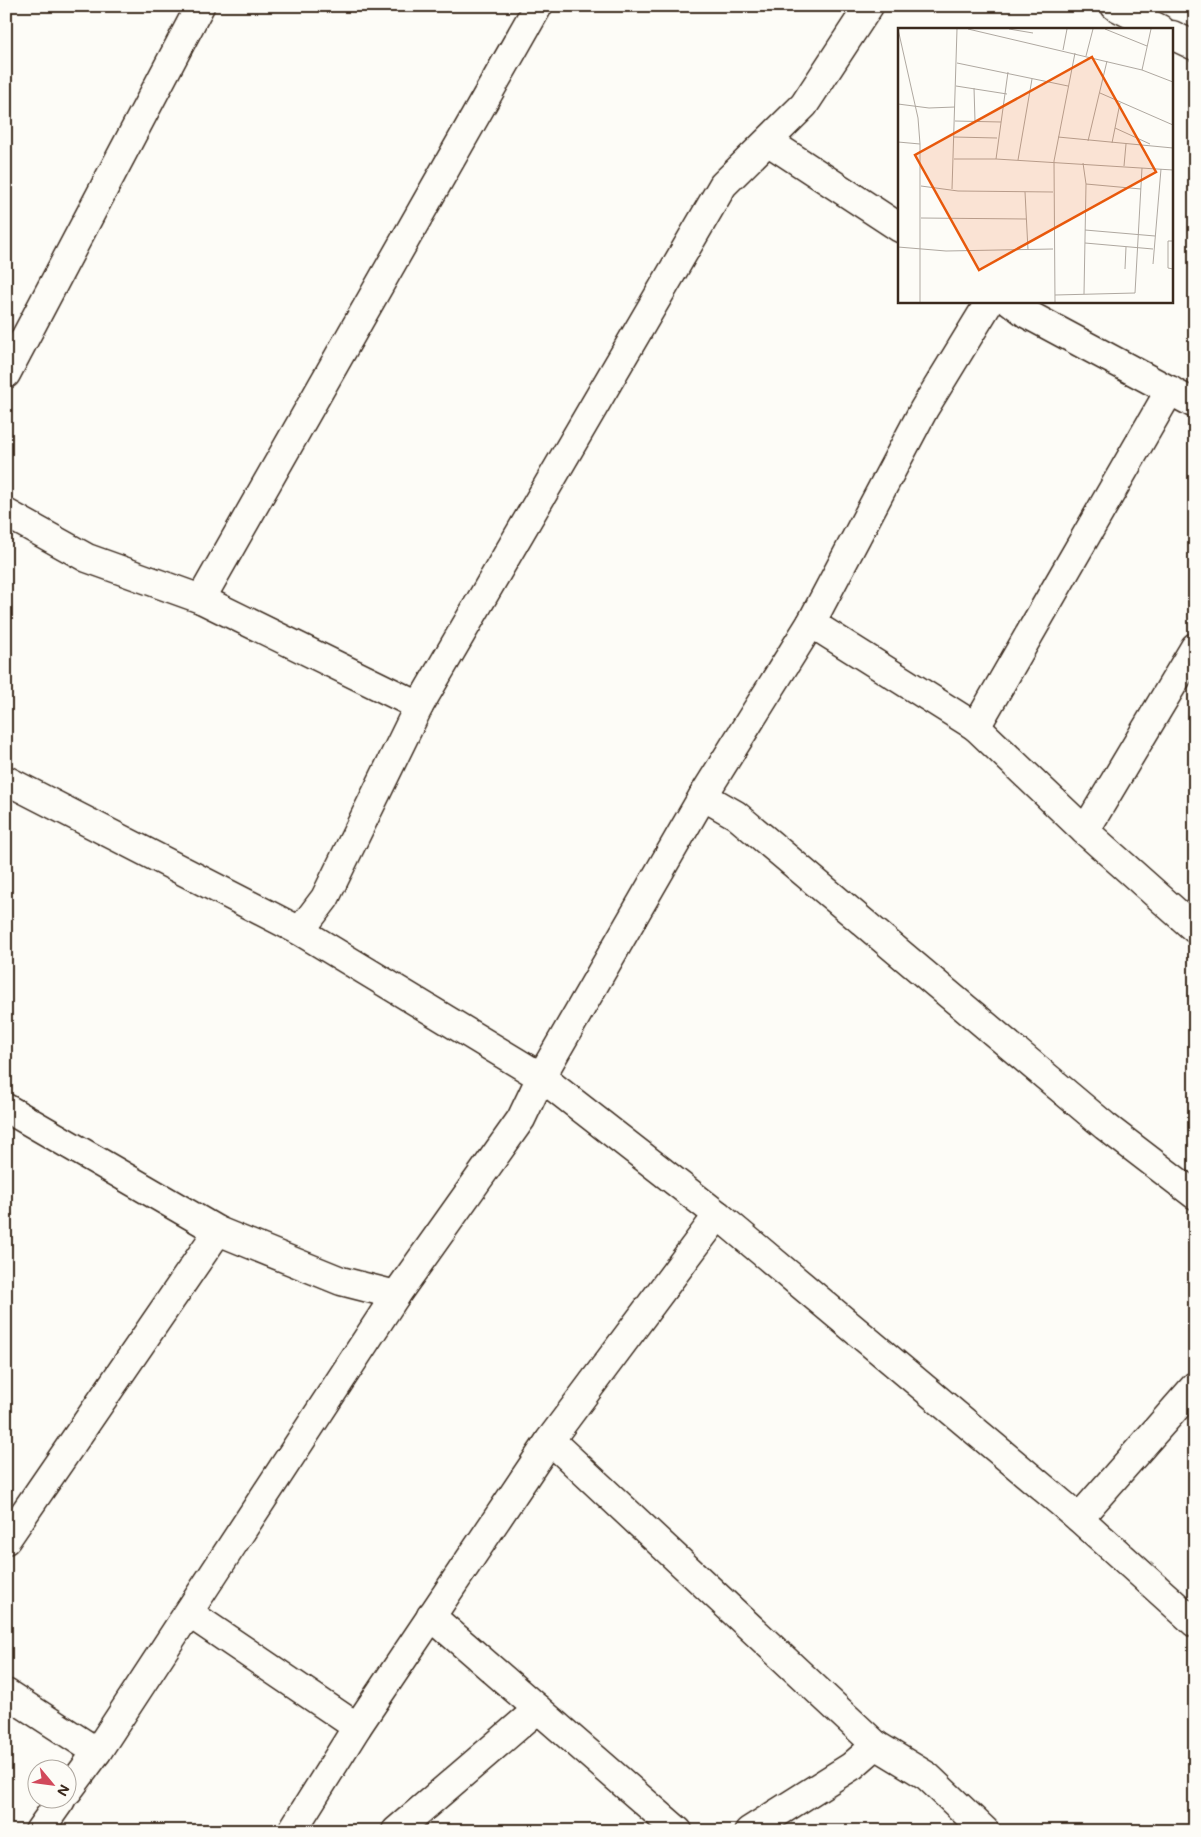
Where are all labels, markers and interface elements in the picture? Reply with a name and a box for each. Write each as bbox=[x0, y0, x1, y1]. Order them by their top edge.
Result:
inset map bbox=[898, 28, 1174, 302]
north arrow bbox=[28, 1760, 78, 1810]
text: N bbox=[53, 1781, 75, 1800]

